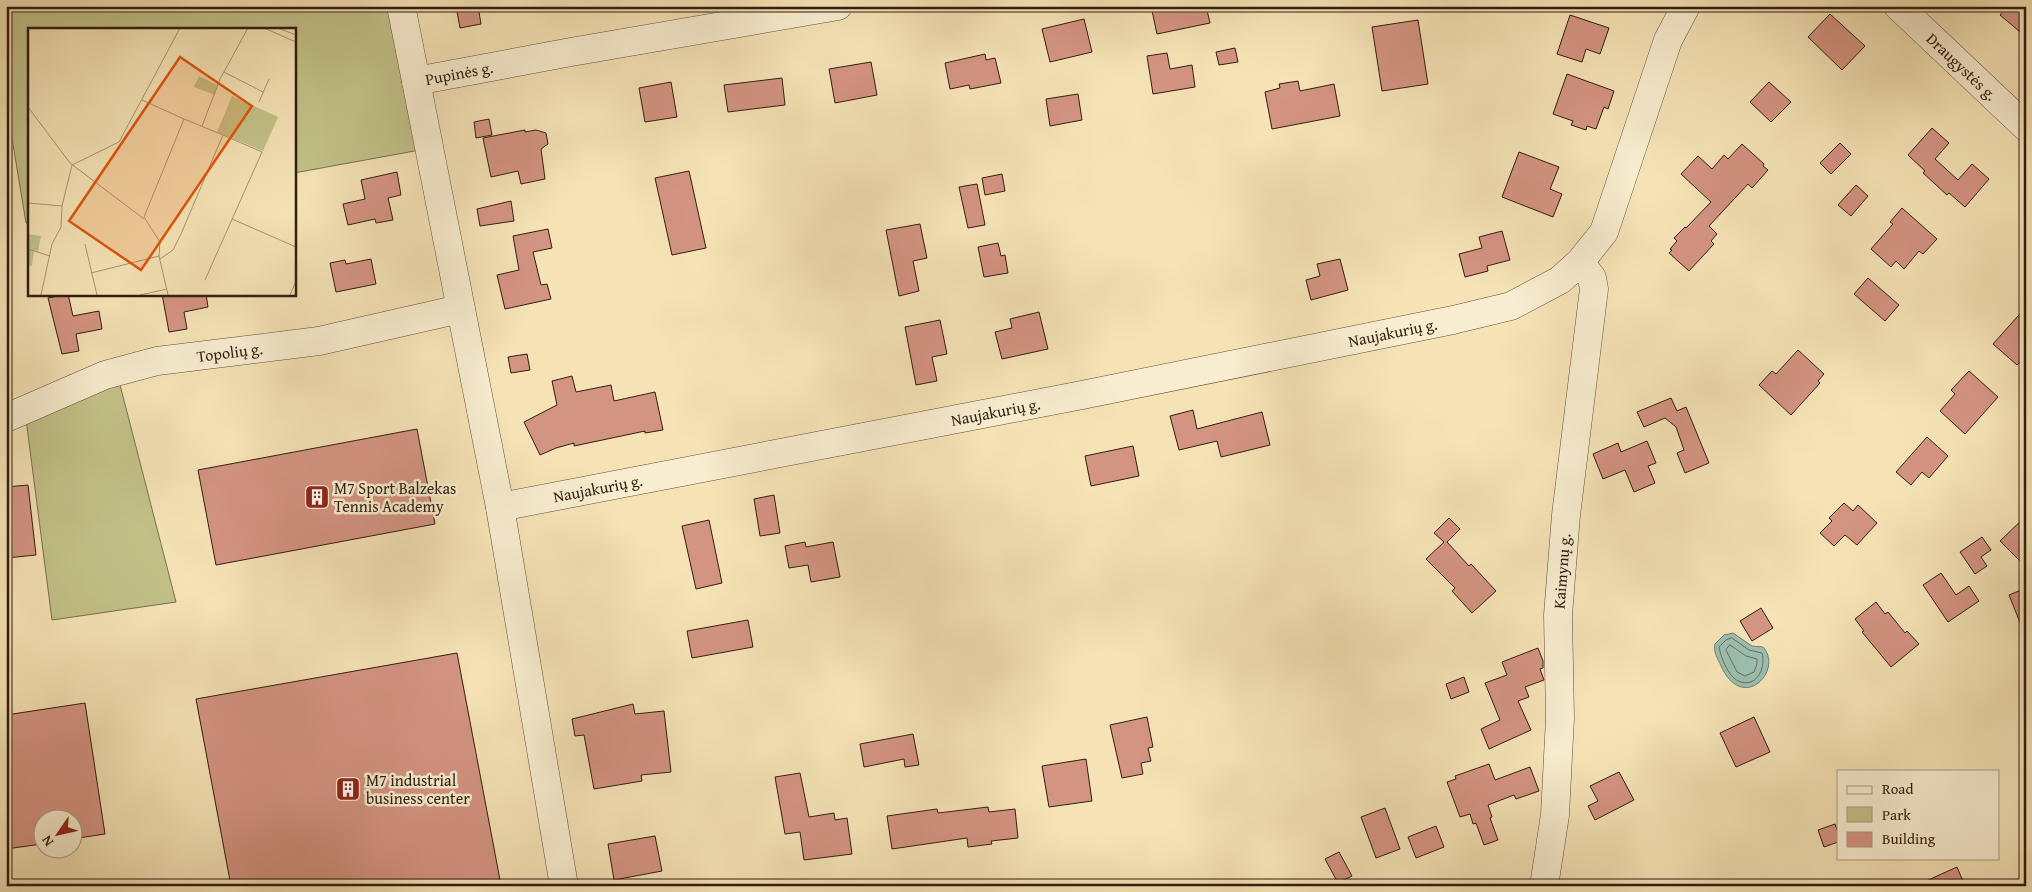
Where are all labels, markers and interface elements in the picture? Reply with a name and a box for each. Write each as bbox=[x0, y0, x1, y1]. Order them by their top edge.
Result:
street label: Draugystės g. bbox=[1921, 27, 2003, 106]
inset map bbox=[28, 28, 295, 295]
street label: Pupinės g. bbox=[423, 55, 495, 91]
street label: Naujakurių g. bbox=[1346, 311, 1439, 353]
street label: Topolių g. bbox=[195, 336, 264, 368]
street label: Naujakurių g. bbox=[949, 391, 1042, 432]
street label: Naujakurių g. bbox=[551, 468, 645, 509]
place label: M7 Sport Balzekas Tennis Academy bbox=[334, 476, 456, 518]
building icon: M7 Sport Balzekas Tennis Academy bbox=[304, 484, 330, 510]
street label: Kaimynų g. bbox=[1547, 532, 1576, 610]
place label: M7 industrial business center bbox=[366, 768, 470, 810]
legend bbox=[1837, 770, 2000, 860]
building icon: M7 industrial business center bbox=[335, 776, 361, 802]
text: Road bbox=[1882, 778, 1913, 799]
text: Park bbox=[1882, 804, 1911, 825]
north arrow bbox=[32, 810, 82, 860]
text: Building bbox=[1882, 828, 1936, 849]
text: N bbox=[36, 831, 58, 851]

